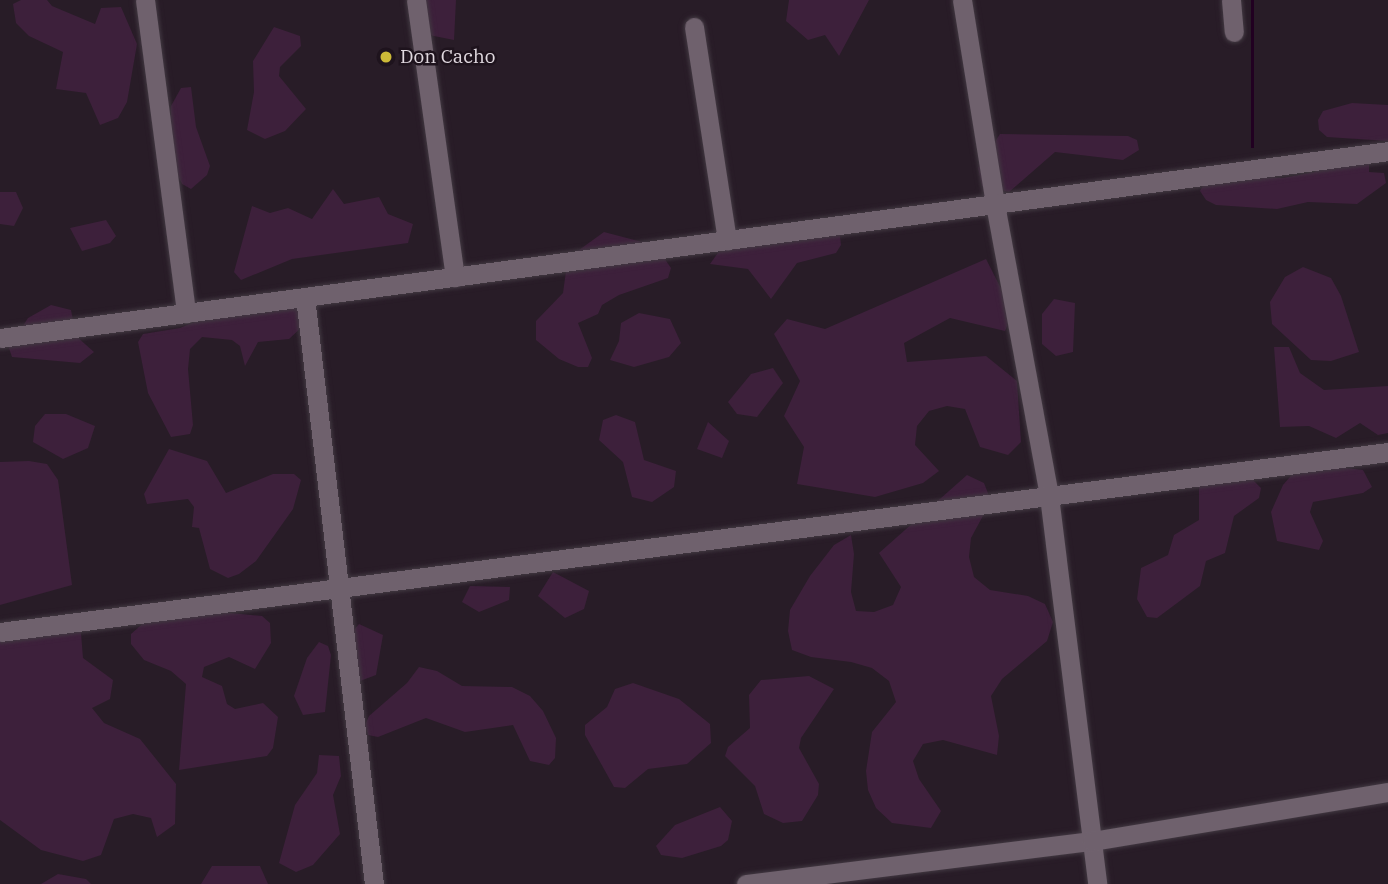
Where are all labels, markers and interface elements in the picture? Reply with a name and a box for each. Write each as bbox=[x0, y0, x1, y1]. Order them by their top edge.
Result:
place label: Don Cacho bbox=[400, 46, 496, 68]
marker: Don Cacho bbox=[378, 49, 394, 65]

